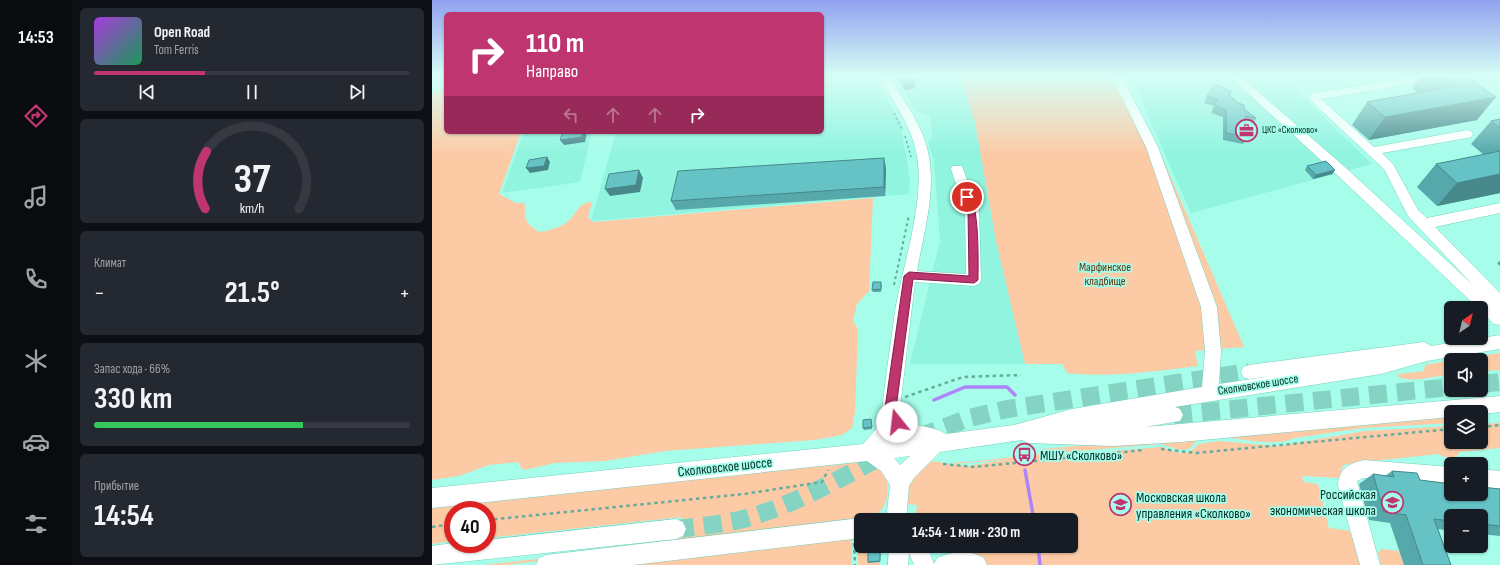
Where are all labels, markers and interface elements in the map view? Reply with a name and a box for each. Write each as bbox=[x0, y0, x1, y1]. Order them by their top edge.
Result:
text: Open Road bbox=[154, 23, 210, 42]
text: 14:53 bbox=[18, 27, 54, 48]
text: 110 m bbox=[526, 27, 584, 60]
icon: right bbox=[460, 28, 512, 80]
text: Tom Ferris bbox=[154, 42, 199, 58]
text: Направо bbox=[526, 61, 578, 82]
icon: previous bbox=[136, 81, 158, 103]
icon: pause bbox=[241, 81, 263, 103]
icon: next bbox=[346, 81, 368, 103]
icon: directions bbox=[22, 102, 50, 130]
icon: left bbox=[560, 104, 582, 126]
icon: ahead bbox=[602, 104, 624, 126]
icon: ahead bbox=[644, 104, 666, 126]
icon: right bbox=[686, 104, 708, 126]
office icon: ЦКС «Сколково» bbox=[1233, 117, 1259, 143]
place label: ЦКС «Сколково» bbox=[1262, 124, 1318, 136]
text: 37 bbox=[234, 155, 271, 204]
pin bbox=[950, 180, 984, 214]
icon: music bbox=[22, 183, 50, 211]
icon: arrive bbox=[956, 186, 978, 208]
text: km/h bbox=[240, 200, 264, 217]
text: Климат bbox=[94, 255, 126, 271]
park label: Марфинское кладбище bbox=[1079, 260, 1131, 289]
icon: phone bbox=[22, 265, 50, 293]
text: 21.5° bbox=[224, 275, 280, 311]
text: − bbox=[94, 280, 105, 307]
text: + bbox=[399, 280, 410, 307]
north arrow bbox=[1444, 301, 1488, 345]
map controls bbox=[1444, 301, 1488, 553]
icon: climate bbox=[22, 347, 50, 375]
button: sound bbox=[1444, 353, 1488, 397]
text: Запас хода · 66% bbox=[94, 361, 170, 377]
street label: Сколковское шоссе bbox=[1217, 371, 1300, 399]
text: 330 km bbox=[94, 381, 172, 417]
position arrow bbox=[876, 401, 918, 443]
button: layers bbox=[1444, 405, 1488, 449]
icon: car bbox=[22, 428, 50, 456]
bus stop icon: МШУ «Сколково» bbox=[1012, 442, 1038, 468]
place label: МШУ «Сколково» bbox=[1040, 447, 1122, 464]
street label: Сколковское шоссе bbox=[677, 454, 773, 480]
button: + bbox=[1444, 457, 1488, 501]
text: Прибытие bbox=[94, 478, 139, 494]
place label: Российская экономическая школа bbox=[1270, 486, 1376, 519]
place label: Московская школа управления «Сколково» bbox=[1136, 489, 1251, 522]
school or university icon: Российская экономическая школа bbox=[1379, 489, 1405, 515]
school or university icon: Московская школа управления «Сколково» bbox=[1107, 492, 1133, 518]
text: 14:54 bbox=[94, 498, 154, 534]
speed limit sign: 40 bbox=[444, 501, 496, 553]
button: − bbox=[1444, 509, 1488, 553]
icon: filters bbox=[22, 510, 50, 538]
text: 14:54 · 1 мин · 230 m bbox=[912, 523, 1020, 542]

